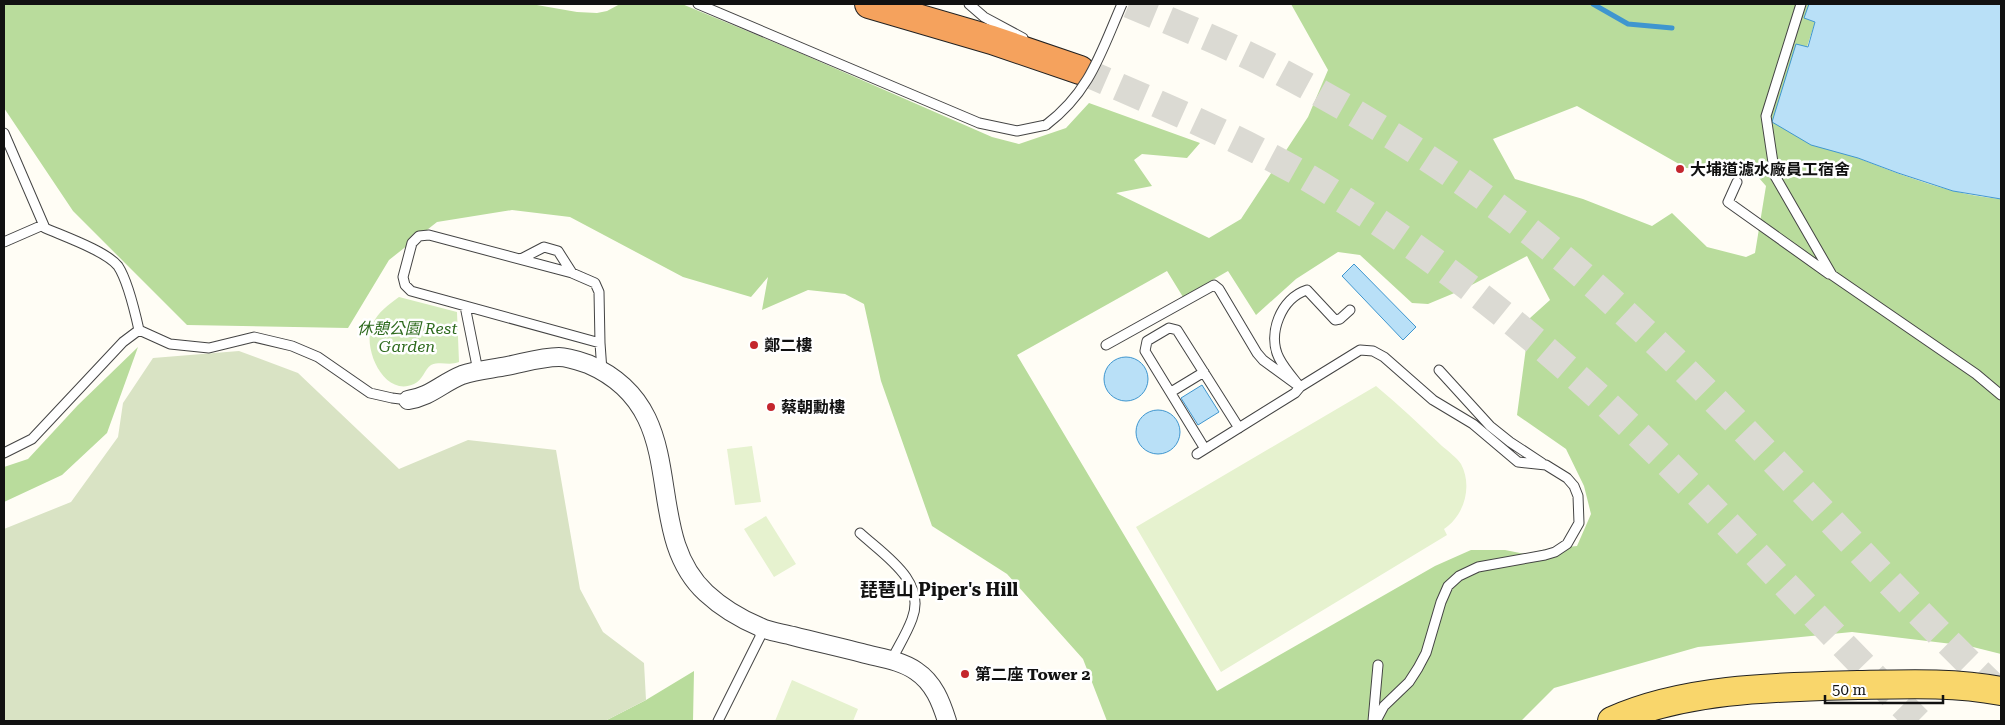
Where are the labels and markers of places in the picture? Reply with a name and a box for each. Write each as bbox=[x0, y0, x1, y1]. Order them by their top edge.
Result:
place label: 大埔道濾水廠員工宿舍 bbox=[1690, 160, 1850, 179]
marker: 大埔道濾水廠員工宿舍 bbox=[1674, 163, 1686, 175]
place label: 鄭二樓 bbox=[764, 336, 812, 355]
marker: 鄭二樓 bbox=[748, 339, 760, 351]
place label: 蔡朝勳樓 bbox=[781, 398, 845, 417]
marker: 蔡朝勳樓 bbox=[765, 401, 777, 413]
place label: 第二座 Tower 2 bbox=[975, 665, 1091, 684]
marker: 第二座 Tower 2 bbox=[959, 668, 971, 680]

